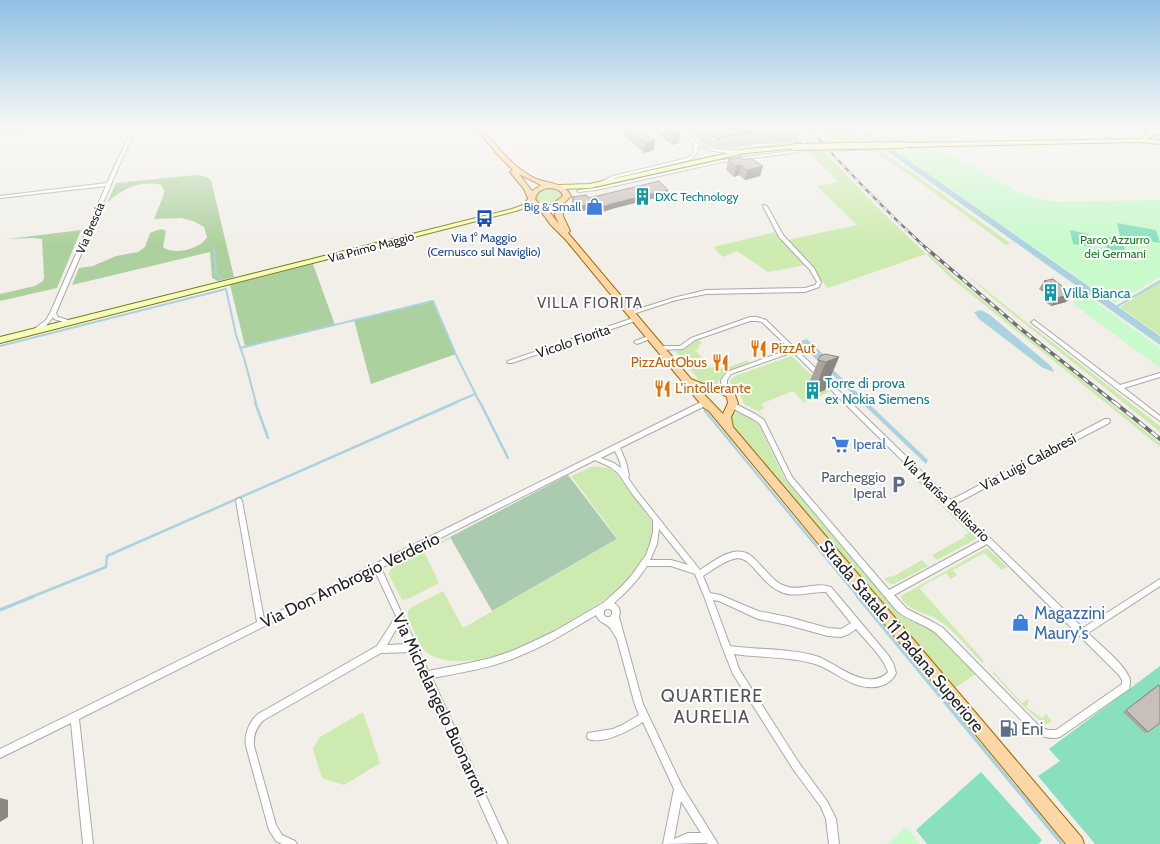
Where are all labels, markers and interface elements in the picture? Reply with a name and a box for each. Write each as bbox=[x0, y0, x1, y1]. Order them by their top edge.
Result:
building icon: DXC Technology bbox=[632, 186, 652, 206]
place label: DXC Technology bbox=[655, 189, 739, 204]
shop icon: Big & Small bbox=[584, 196, 604, 216]
place label: Big & Small bbox=[524, 199, 581, 214]
street label: Via Brescia bbox=[72, 200, 108, 256]
bus stop icon: Via 1° Maggio (Cernusco sul Naviglio) bbox=[474, 208, 494, 228]
street label: Via Primo Maggio bbox=[326, 228, 416, 266]
place label: Via 1° Maggio (Cernusco sul Naviglio) bbox=[427, 230, 541, 259]
park label: Parco Azzurro dei Germani bbox=[1080, 232, 1150, 261]
building icon: Villa Bianca bbox=[1040, 283, 1060, 303]
place label: Villa Bianca bbox=[1063, 284, 1131, 302]
district label: VILLA FIORITA bbox=[537, 294, 643, 312]
street label: Vicolo Fiorita bbox=[534, 320, 613, 362]
restaurant icon: PizzAut bbox=[748, 338, 768, 358]
place label: PizzAut bbox=[771, 339, 816, 357]
restaurant icon: PizzAutObus bbox=[710, 352, 730, 372]
place label: PizzAutObus bbox=[631, 353, 707, 371]
place label: Torre di prova ex Nokia Siemens bbox=[825, 374, 930, 408]
restaurant icon: L'intollerante bbox=[652, 378, 672, 398]
place label: L'intollerante bbox=[675, 379, 751, 397]
building icon: Torre di prova ex Nokia Siemens bbox=[802, 381, 822, 401]
street label: Via Luigi Calabresi bbox=[977, 429, 1079, 495]
supermarket icon: Iperal bbox=[830, 434, 850, 454]
place label: Iperal bbox=[853, 435, 886, 453]
street label: Via Marisa Bellisario bbox=[898, 452, 994, 546]
place label: Parcheggio Iperal bbox=[821, 468, 887, 502]
parking icon: Parcheggio Iperal bbox=[889, 475, 909, 495]
street label: Via Don Ambrogio Verderio bbox=[257, 528, 443, 632]
street label: Strada Statale 11 Padana Superiore bbox=[816, 536, 988, 736]
place label: Magazzini Maury's bbox=[1034, 603, 1105, 643]
street label: Via Michelangelo Buonarroti bbox=[389, 610, 491, 800]
shop icon: Magazzini Maury's bbox=[1011, 613, 1031, 633]
district label: QUARTIERE AURELIA bbox=[661, 685, 763, 728]
fuel station icon: Eni bbox=[998, 719, 1018, 739]
place label: Eni bbox=[1021, 719, 1043, 739]

